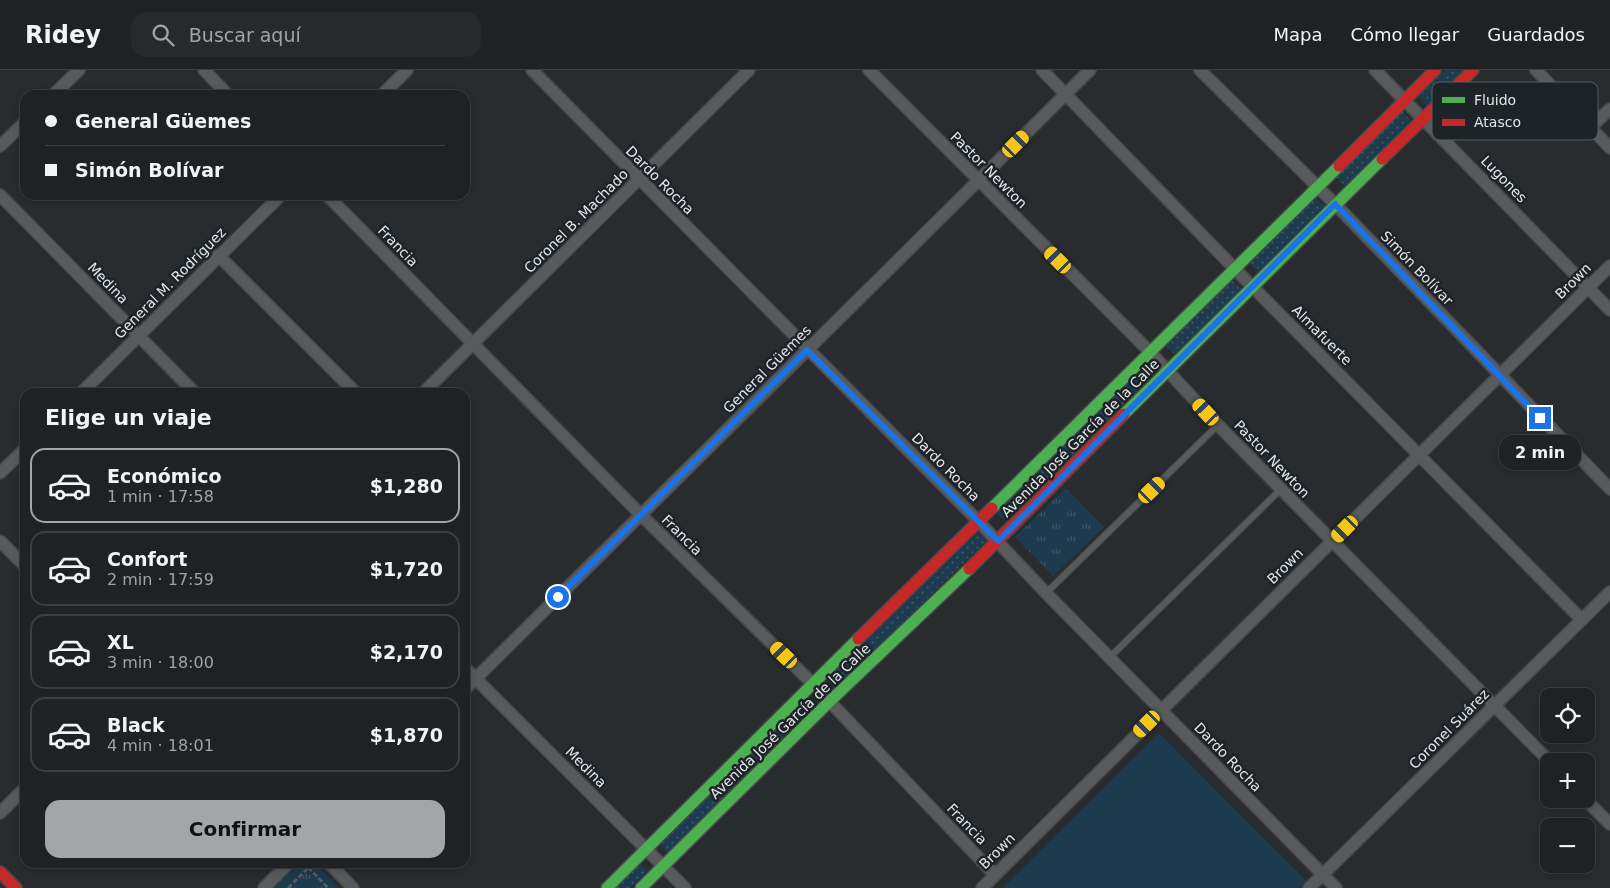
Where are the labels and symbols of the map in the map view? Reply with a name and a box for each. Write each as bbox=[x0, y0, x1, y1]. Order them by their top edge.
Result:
legend bbox=[1432, 82, 1598, 140]
text: Fluido bbox=[1474, 92, 1516, 108]
text: Atasco bbox=[1474, 114, 1521, 130]
street label: Pastor Newton bbox=[947, 128, 1031, 212]
car bbox=[1000, 128, 1031, 160]
street label: Dardo Rocha bbox=[623, 143, 697, 217]
street label: Lugones bbox=[1478, 152, 1530, 206]
street label: Coronel B. Machado bbox=[521, 166, 631, 276]
street label: Francia bbox=[375, 222, 421, 270]
street label: General M. Rodríguez bbox=[111, 224, 229, 342]
street label: Simón Bolívar bbox=[1378, 228, 1457, 309]
car bbox=[1042, 244, 1073, 276]
street label: Medina bbox=[85, 259, 131, 307]
street label: Brown bbox=[1552, 260, 1594, 302]
street label: Almafuerte bbox=[1289, 302, 1355, 368]
street label: General Güemes bbox=[720, 322, 814, 416]
street label: Avenida José García de la Calle bbox=[998, 356, 1162, 520]
car bbox=[1190, 396, 1221, 428]
route end bbox=[1529, 407, 1551, 429]
street label: Pastor Newton bbox=[1231, 417, 1313, 501]
street label: Dardo Rocha bbox=[909, 430, 983, 504]
callout: 2 min bbox=[1499, 436, 1581, 470]
car bbox=[1136, 474, 1168, 506]
street label: Francia bbox=[659, 512, 705, 558]
car bbox=[1329, 513, 1360, 545]
street label: Brown bbox=[1264, 545, 1306, 587]
route start bbox=[547, 586, 569, 608]
car bbox=[767, 639, 800, 671]
street label: Avenida José García de la Calle bbox=[707, 640, 873, 802]
street label: Coronel Suárez bbox=[1406, 686, 1492, 772]
car bbox=[1131, 708, 1162, 740]
street label: Dardo Rocha bbox=[1191, 719, 1265, 795]
street label: Medina bbox=[562, 743, 610, 791]
street label: Francia bbox=[944, 800, 990, 848]
street label: Brown bbox=[976, 830, 1018, 872]

